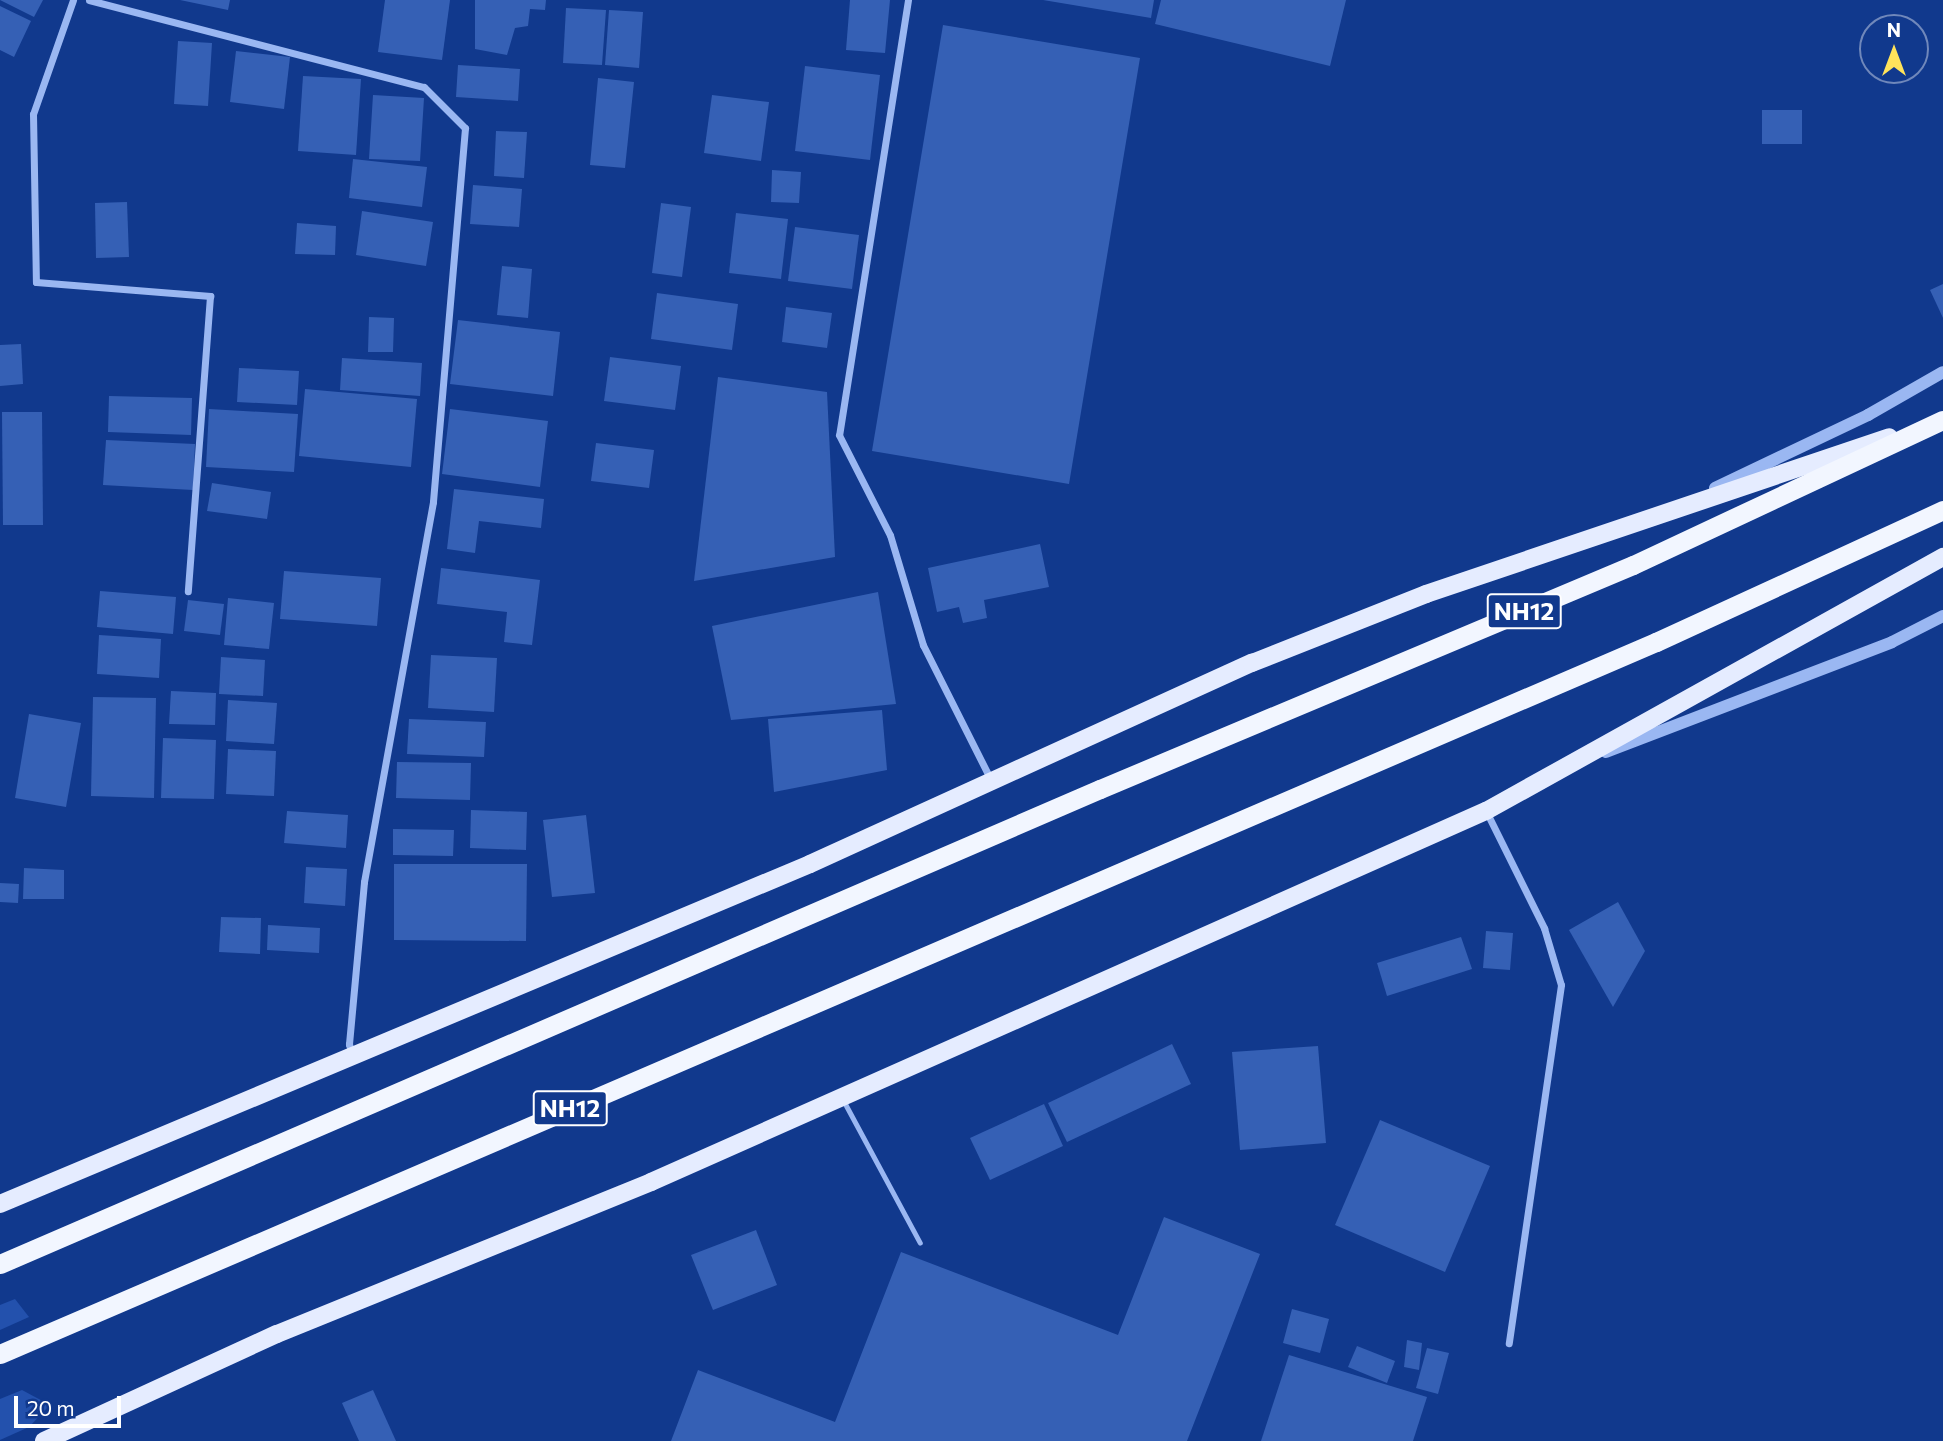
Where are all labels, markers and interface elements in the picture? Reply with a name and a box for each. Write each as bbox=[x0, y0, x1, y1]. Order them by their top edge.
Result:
north arrow bbox=[1859, 14, 1929, 84]
text: N bbox=[1887, 18, 1901, 41]
road number: NH12 bbox=[1486, 590, 1562, 632]
road number: NH12 bbox=[532, 1088, 608, 1128]
scale bar bbox=[18, 1382, 124, 1426]
text: 20 m bbox=[27, 1395, 75, 1420]

